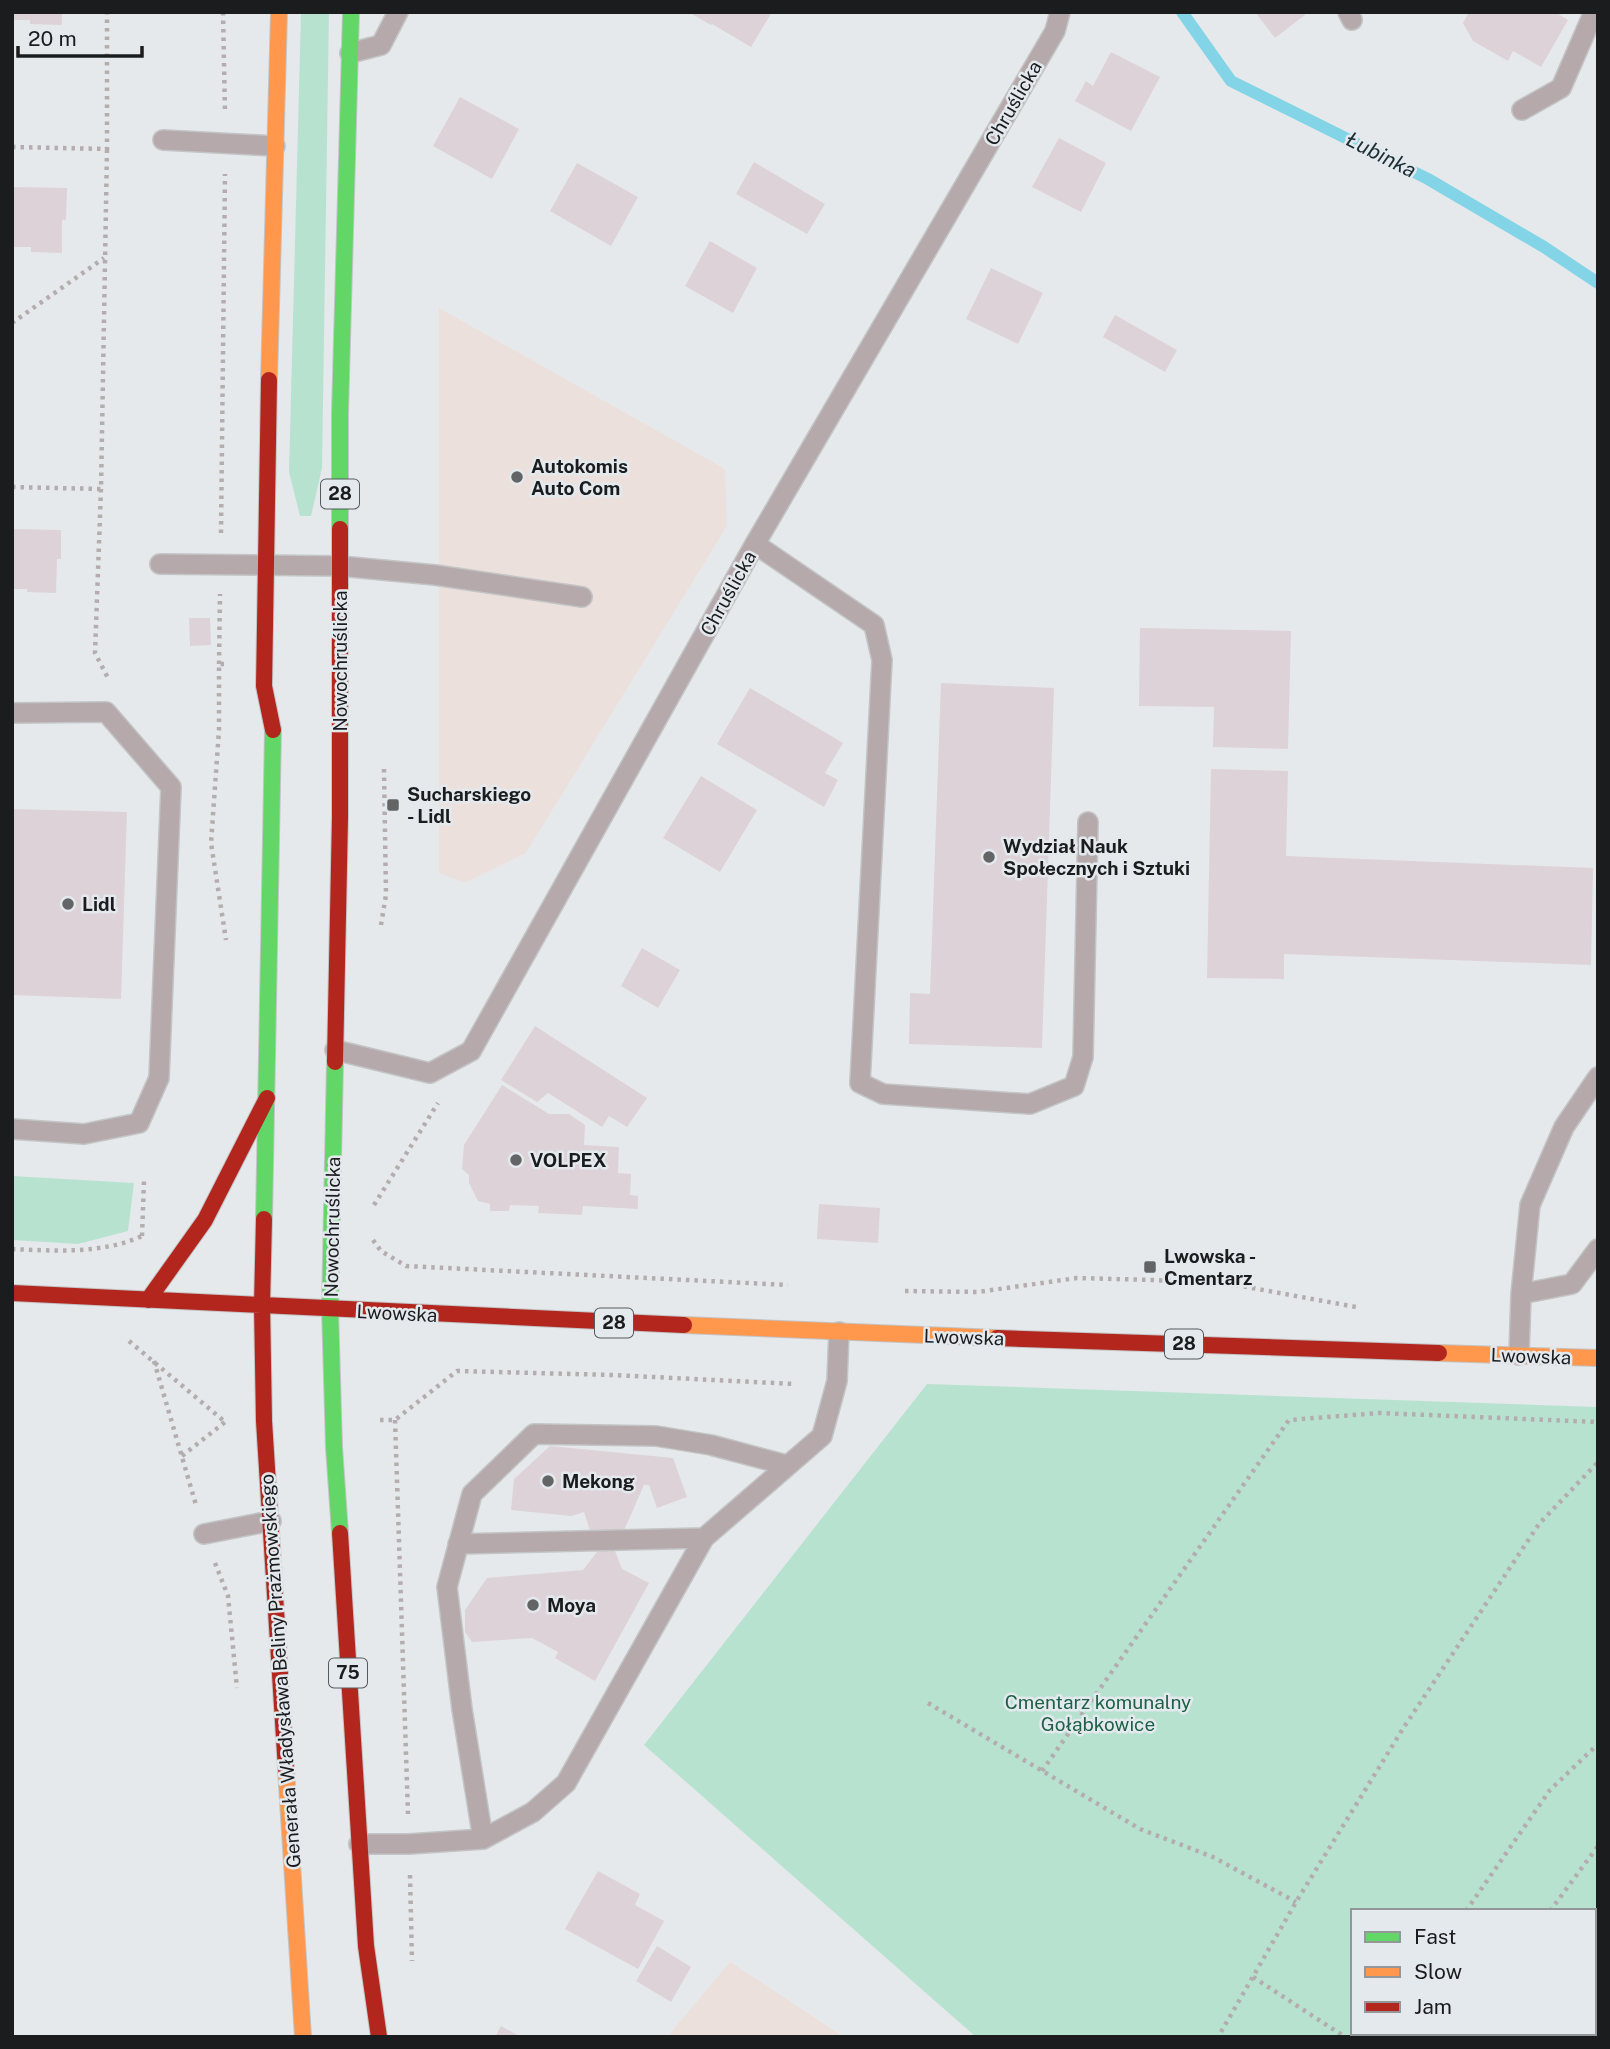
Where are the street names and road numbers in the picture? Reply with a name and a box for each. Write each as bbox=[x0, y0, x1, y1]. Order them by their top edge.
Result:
street label: Chruślicka bbox=[980, 57, 1046, 149]
road number: 28 bbox=[321, 480, 359, 508]
street label: Chruślicka bbox=[696, 547, 760, 639]
street label: Nowochruślicka bbox=[329, 591, 351, 731]
street label: Nowochruślicka bbox=[320, 1156, 344, 1298]
street label: Lwowska bbox=[356, 1300, 438, 1326]
road number: 28 bbox=[595, 1308, 633, 1338]
street label: Lwowska bbox=[923, 1325, 1005, 1349]
road number: 28 bbox=[1165, 1330, 1203, 1358]
street label: Lwowska bbox=[1490, 1344, 1572, 1368]
street label: Generała Władysława Beliny Prażmowskiego bbox=[255, 1473, 305, 1869]
road number: 75 bbox=[329, 1658, 367, 1688]

